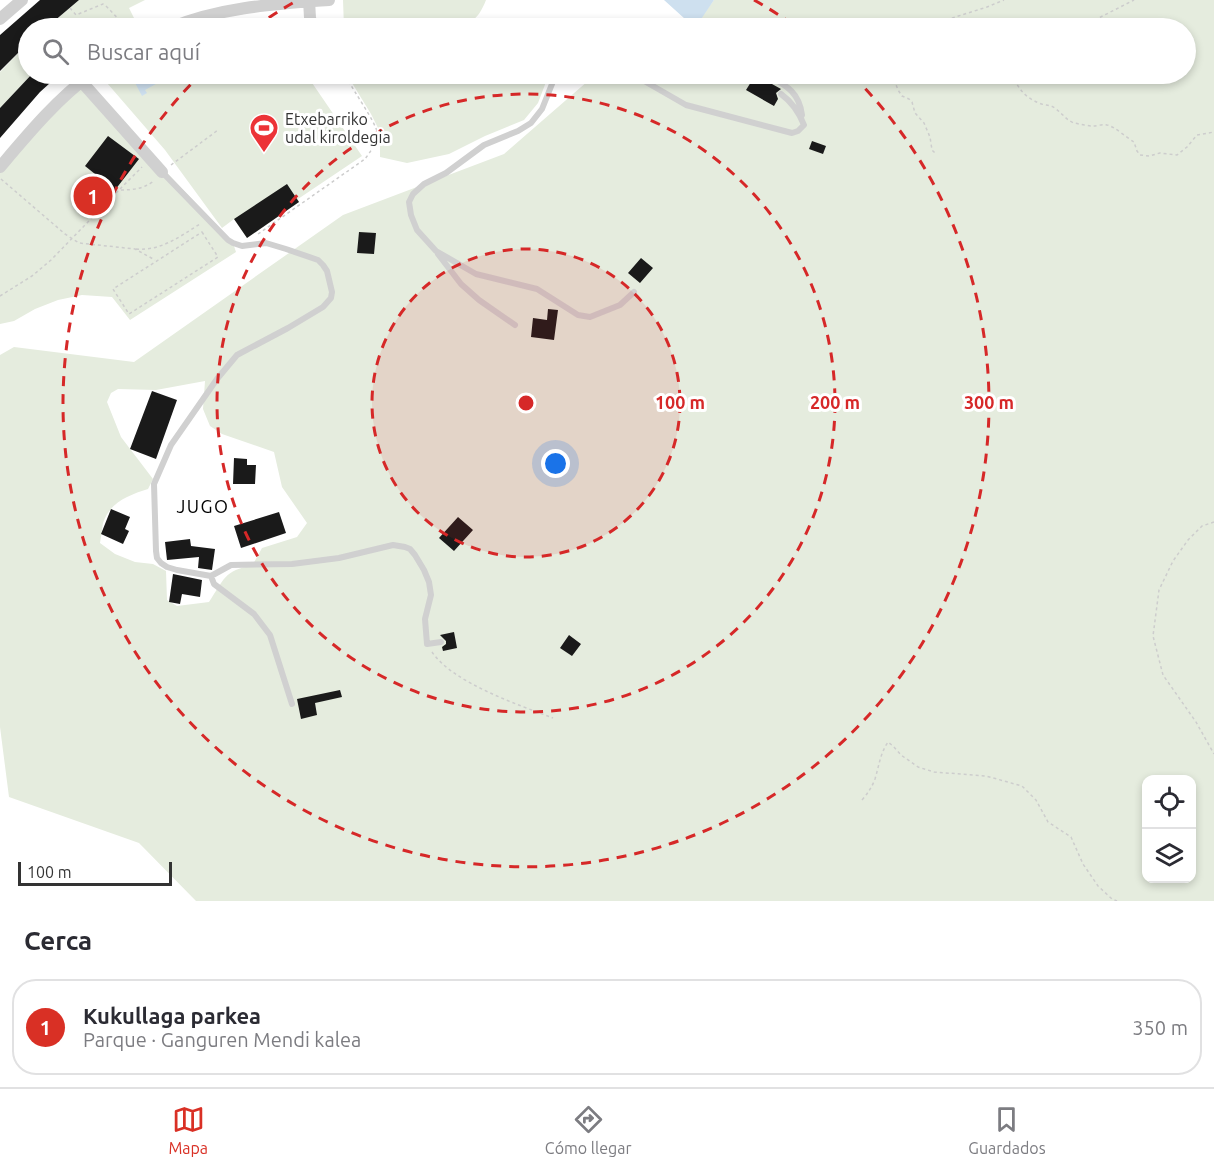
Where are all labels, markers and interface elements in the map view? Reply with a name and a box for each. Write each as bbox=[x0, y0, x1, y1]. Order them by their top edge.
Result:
search box bbox=[18, 18, 1196, 84]
icon: search bbox=[39, 35, 72, 68]
text: Buscar aquí bbox=[87, 39, 200, 64]
place label: Etxebarriko udal kiroldegia bbox=[285, 110, 391, 146]
sports icon: Etxebarriko udal kiroldegia bbox=[248, 112, 280, 154]
pin: 1 bbox=[74, 174, 112, 218]
text: 100 m bbox=[655, 392, 705, 412]
text: 200 m bbox=[810, 392, 860, 412]
text: 300 m bbox=[964, 392, 1014, 412]
centre of rings bbox=[516, 393, 536, 413]
your location bbox=[541, 449, 570, 478]
district label: JUGO bbox=[176, 496, 230, 516]
map controls bbox=[1142, 775, 1196, 883]
button: locate bbox=[1142, 775, 1196, 829]
button: layers bbox=[1142, 829, 1196, 883]
scale bar bbox=[18, 859, 172, 886]
text: 100 m bbox=[27, 863, 72, 881]
text: Cerca bbox=[24, 926, 92, 955]
text: Kukullaga parkea bbox=[83, 1003, 261, 1028]
text: 1 bbox=[40, 1016, 51, 1039]
text: 350 m bbox=[1132, 1016, 1188, 1039]
text: Parque · Ganguren Mendi kalea bbox=[83, 1028, 361, 1051]
tab: Mapa bbox=[168, 1103, 208, 1157]
tab: Cómo llegar bbox=[545, 1103, 632, 1157]
tab: Guardados bbox=[968, 1103, 1046, 1157]

